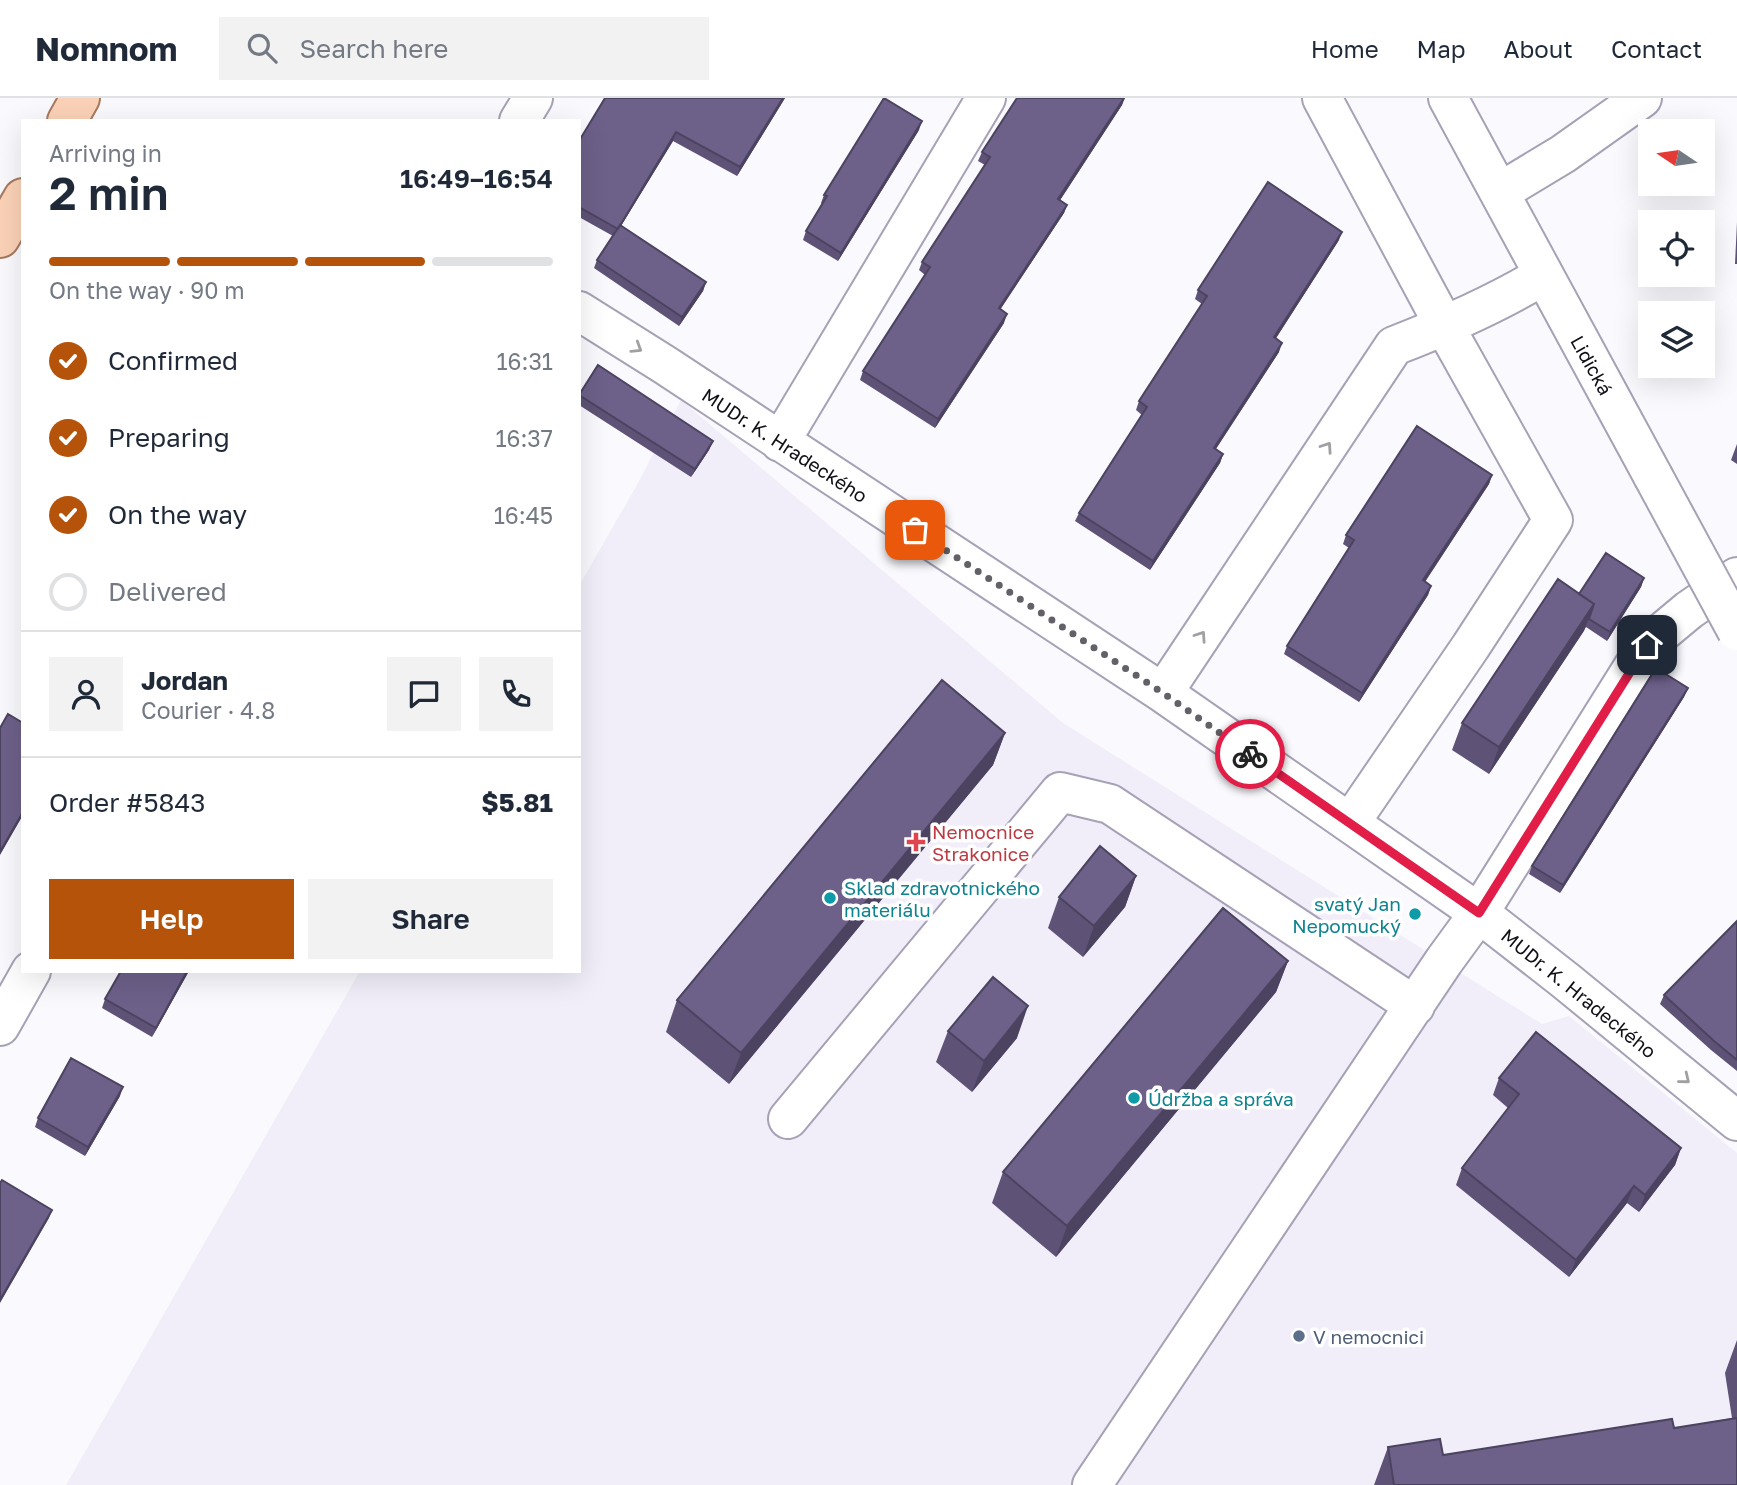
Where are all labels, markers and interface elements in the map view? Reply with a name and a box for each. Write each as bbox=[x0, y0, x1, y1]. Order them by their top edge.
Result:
search box bbox=[219, 17, 709, 80]
text: Nomnom bbox=[35, 29, 177, 68]
icon: search bbox=[243, 29, 281, 67]
text: Search here bbox=[299, 33, 448, 64]
text: Home bbox=[1311, 34, 1379, 63]
text: Map bbox=[1417, 34, 1466, 63]
text: About bbox=[1504, 34, 1573, 63]
text: Contact bbox=[1611, 34, 1702, 63]
north arrow bbox=[1638, 119, 1715, 196]
map controls bbox=[1638, 119, 1715, 378]
text: Arriving in bbox=[49, 139, 162, 167]
text: 16:49–16:54 bbox=[400, 163, 553, 194]
text: 2 min bbox=[49, 165, 169, 220]
button: locate bbox=[1638, 210, 1715, 287]
text: On the way · 90 m bbox=[49, 276, 245, 304]
button: layers bbox=[1638, 301, 1715, 378]
street label: Lidická bbox=[1566, 331, 1618, 399]
one-way arrow bbox=[629, 339, 642, 352]
icon: check bbox=[49, 342, 87, 380]
text: Confirmed bbox=[108, 345, 238, 376]
text: 16:31 bbox=[496, 347, 553, 375]
street label: MUDr. K. Hradeckého bbox=[698, 383, 872, 507]
icon: check bbox=[49, 419, 87, 457]
text: Preparing bbox=[108, 422, 230, 453]
text: 16:37 bbox=[495, 424, 553, 452]
one-way arrow bbox=[1319, 442, 1331, 455]
icon: check bbox=[49, 496, 87, 534]
text: On the way bbox=[108, 499, 247, 530]
pin bbox=[885, 500, 945, 560]
text: 16:45 bbox=[494, 501, 553, 529]
icon: bag bbox=[896, 511, 934, 549]
text: Delivered bbox=[108, 576, 227, 607]
pin bbox=[1617, 615, 1677, 675]
icon: home bbox=[1628, 626, 1666, 664]
one-way arrow bbox=[1192, 631, 1205, 644]
button: person bbox=[49, 657, 123, 731]
button: chat bbox=[387, 657, 461, 731]
button: phone bbox=[479, 657, 553, 731]
text: Jordan bbox=[141, 665, 228, 696]
text: Courier · 4.8 bbox=[141, 696, 275, 724]
courier bbox=[1215, 719, 1285, 789]
icon: bike bbox=[1231, 735, 1269, 773]
text: Order #5843 bbox=[49, 787, 206, 818]
text: $5.81 bbox=[481, 787, 553, 818]
place label: Nemocnice Strakonice bbox=[932, 820, 1034, 865]
marker: Nemocnice Strakonice bbox=[906, 832, 926, 852]
place label: Sklad zdravotnického materiálu bbox=[844, 876, 1040, 921]
button: Help bbox=[49, 879, 294, 959]
button: Share bbox=[308, 879, 553, 959]
marker: Sklad zdravotnického materiálu bbox=[822, 890, 838, 906]
place label: svatý Jan Nepomucký bbox=[1292, 892, 1401, 937]
marker: svatý Jan Nepomucký bbox=[1407, 906, 1423, 922]
street label: MUDr. K. Hradeckého bbox=[1497, 923, 1661, 1063]
one-way arrow bbox=[1677, 1071, 1690, 1083]
place label: Údržba a správa bbox=[1148, 1087, 1294, 1110]
marker: Údržba a správa bbox=[1126, 1090, 1142, 1106]
place label: V nemocnici bbox=[1313, 1325, 1424, 1348]
marker: V nemocnici bbox=[1291, 1328, 1307, 1344]

